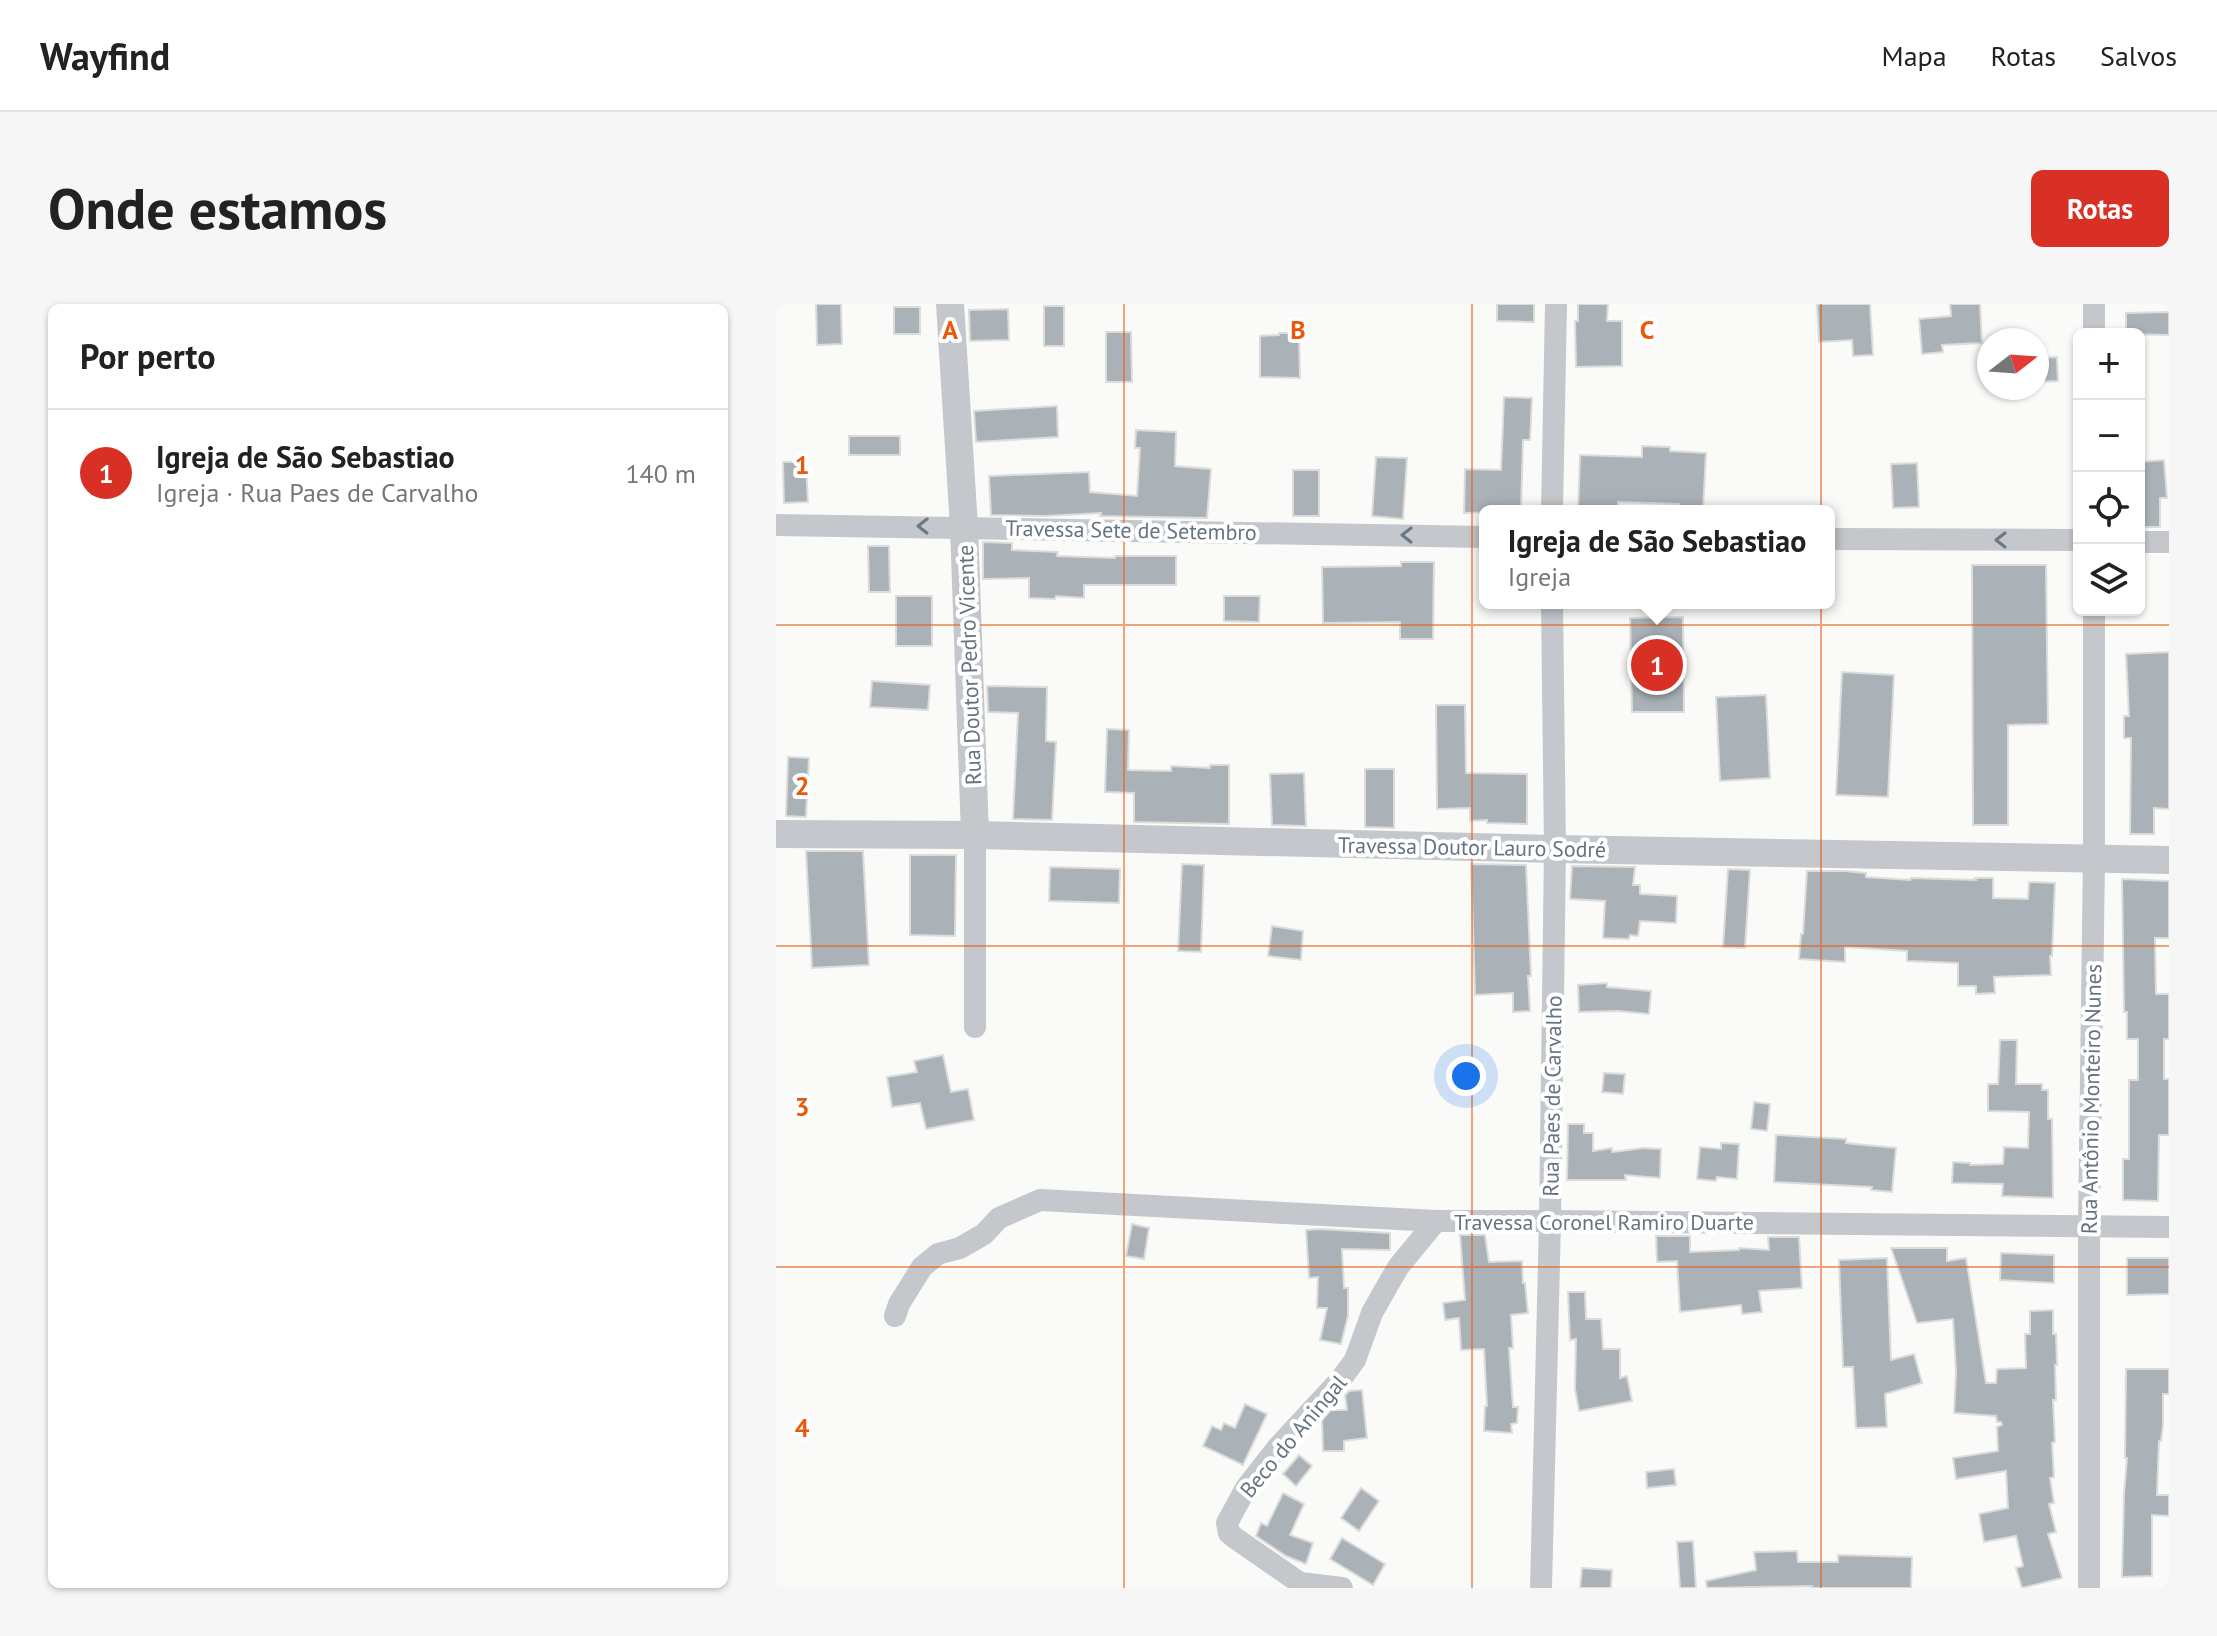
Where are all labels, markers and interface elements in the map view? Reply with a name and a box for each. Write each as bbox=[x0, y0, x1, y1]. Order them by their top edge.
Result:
text: Wayfind bbox=[40, 31, 170, 80]
text: Mapa bbox=[1882, 37, 1947, 74]
text: Rotas bbox=[1991, 37, 2056, 74]
text: Salvos bbox=[2100, 37, 2177, 74]
button: Rotas bbox=[2031, 170, 2169, 247]
text: Onde estamos bbox=[48, 172, 387, 244]
text: A bbox=[942, 313, 958, 346]
text: B bbox=[1290, 313, 1306, 346]
text: C bbox=[1640, 313, 1654, 346]
north arrow bbox=[1977, 328, 2049, 400]
map controls bbox=[2073, 328, 2145, 616]
button: + bbox=[2073, 328, 2145, 400]
text: Por perto bbox=[80, 334, 216, 378]
button: − bbox=[2073, 400, 2145, 472]
text: Igreja de São Sebastiao bbox=[156, 437, 455, 476]
text: 1 bbox=[795, 448, 809, 481]
text: 1 bbox=[99, 457, 113, 490]
text: 140 m bbox=[625, 457, 696, 490]
button: locate bbox=[2073, 472, 2145, 544]
text: Igreja · Rua Paes de Carvalho bbox=[156, 476, 478, 509]
popup bbox=[1479, 505, 1835, 609]
street label: Travessa Sete de Setembro bbox=[1005, 514, 1257, 546]
one-way arrow bbox=[916, 518, 929, 535]
text: Igreja de São Sebastiao bbox=[1508, 521, 1806, 560]
one-way arrow bbox=[1400, 527, 1413, 544]
one-way arrow bbox=[1994, 531, 2007, 549]
street label: Rua Doutor Pedro Vicente bbox=[951, 544, 987, 786]
button: layers bbox=[2073, 544, 2145, 616]
text: Igreja bbox=[1508, 560, 1571, 593]
pin: 1 bbox=[1631, 635, 1683, 695]
text: 2 bbox=[795, 769, 809, 802]
street label: Travessa Doutor Lauro Sodré bbox=[1338, 831, 1606, 863]
street label: Rua Antônio Monteiro Nunes bbox=[2075, 964, 2107, 1234]
street label: Rua Paes de Carvalho bbox=[1536, 995, 1568, 1197]
your location bbox=[1446, 1056, 1486, 1096]
text: 3 bbox=[795, 1090, 809, 1123]
street label: Travessa Coronel Ramiro Duarte bbox=[1454, 1208, 1754, 1236]
street label: Beco do Aningal bbox=[1234, 1368, 1353, 1503]
text: 4 bbox=[795, 1411, 810, 1444]

